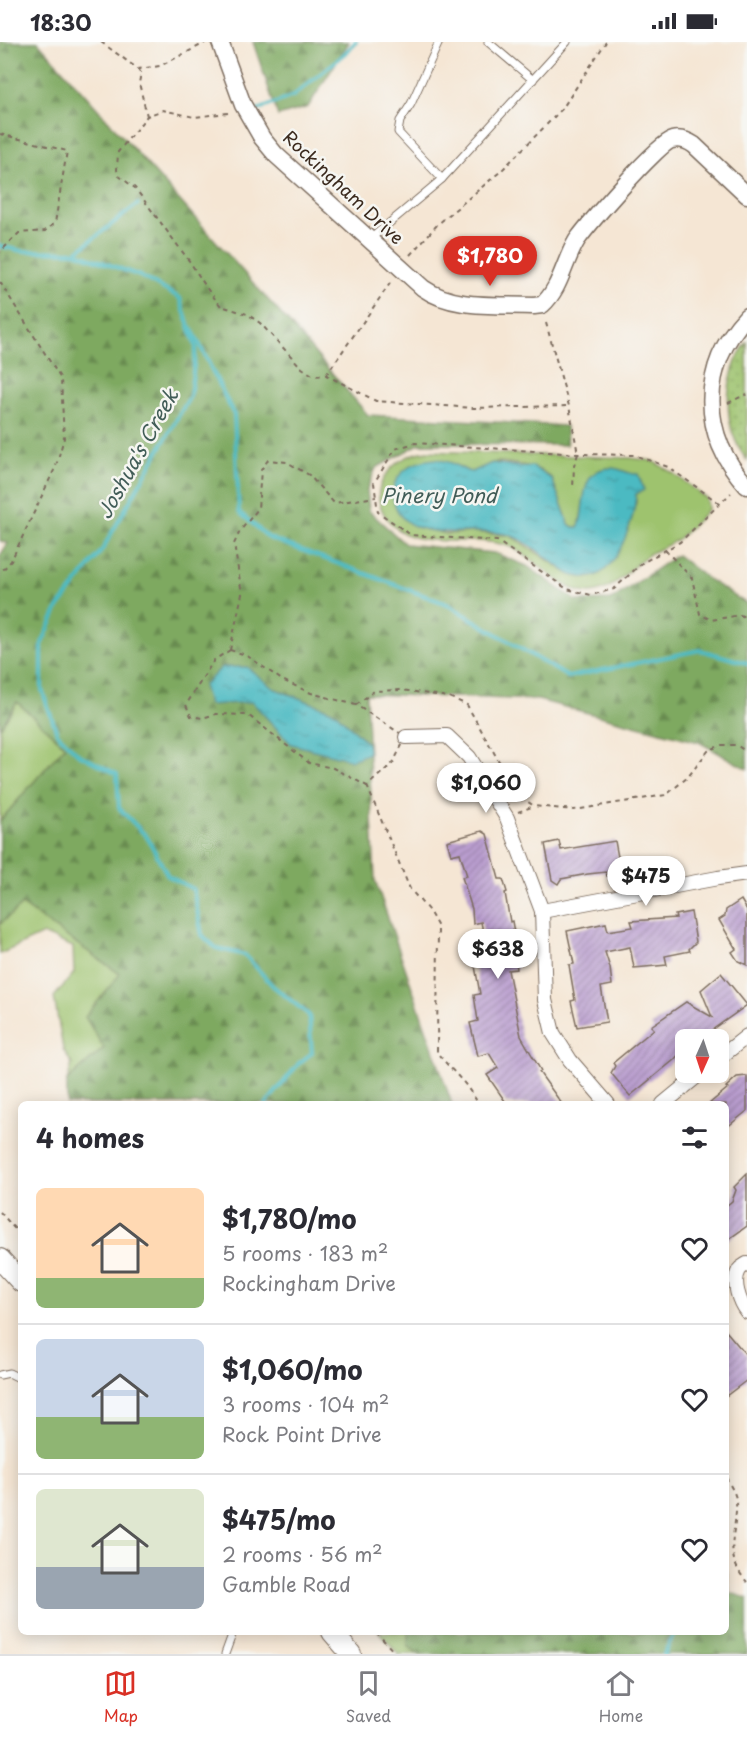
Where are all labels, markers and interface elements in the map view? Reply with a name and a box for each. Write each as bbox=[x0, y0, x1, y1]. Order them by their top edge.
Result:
text: 18:30 bbox=[30, 5, 91, 38]
street label: Rockingham Drive bbox=[278, 124, 410, 250]
pin: $1,780 bbox=[441, 236, 539, 287]
text: $1,780 bbox=[457, 240, 523, 270]
water label: Joshua's Creek bbox=[89, 382, 186, 524]
water label: Pinery Pond bbox=[382, 480, 500, 510]
pin: $1,060 bbox=[437, 763, 535, 814]
text: $1,060 bbox=[451, 767, 521, 797]
pin: $475 bbox=[610, 856, 682, 907]
text: $475 bbox=[621, 860, 671, 890]
pin: $638 bbox=[462, 929, 534, 980]
text: $638 bbox=[472, 933, 524, 963]
north arrow bbox=[675, 1029, 729, 1083]
map controls bbox=[675, 1029, 729, 1083]
text: 4 homes bbox=[36, 1118, 144, 1157]
icon: filters bbox=[678, 1121, 711, 1154]
text: $1,780/mo bbox=[222, 1199, 357, 1238]
icon: home bbox=[84, 1212, 156, 1284]
icon: heart bbox=[678, 1232, 711, 1265]
text: 5 rooms · 183 m² bbox=[222, 1238, 388, 1268]
text: Rockingham Drive bbox=[222, 1268, 396, 1298]
text: $1,060/mo bbox=[222, 1350, 362, 1389]
icon: home bbox=[84, 1363, 156, 1435]
icon: heart bbox=[678, 1383, 711, 1416]
text: 3 rooms · 104 m² bbox=[222, 1389, 389, 1419]
text: Rock Point Drive bbox=[222, 1419, 382, 1449]
text: $475/mo bbox=[222, 1500, 336, 1539]
icon: home bbox=[84, 1513, 156, 1585]
icon: heart bbox=[678, 1533, 711, 1566]
text: 2 rooms · 56 m² bbox=[222, 1539, 383, 1569]
text: Gamble Road bbox=[222, 1569, 351, 1599]
tab: Map bbox=[104, 1667, 138, 1727]
tab: Saved bbox=[346, 1667, 391, 1727]
tab: Home bbox=[599, 1667, 643, 1727]

